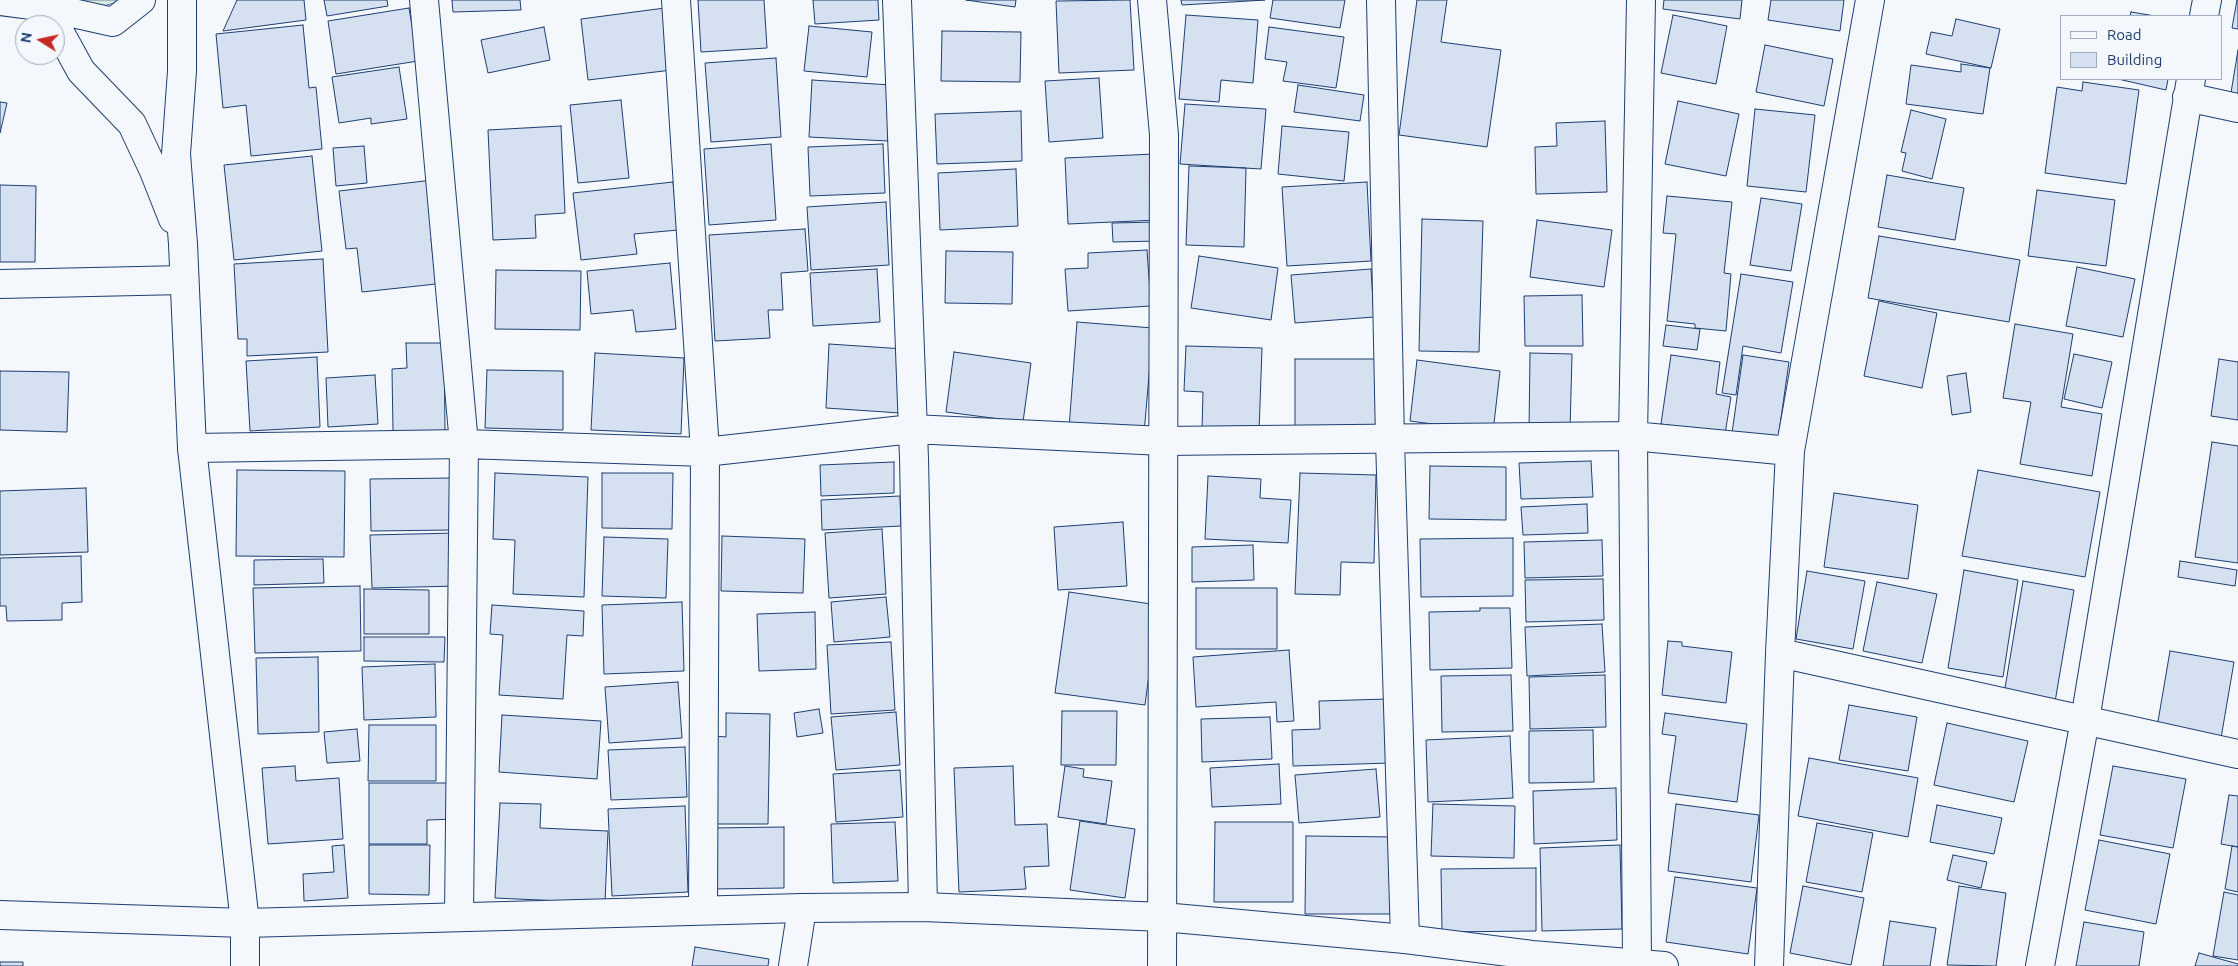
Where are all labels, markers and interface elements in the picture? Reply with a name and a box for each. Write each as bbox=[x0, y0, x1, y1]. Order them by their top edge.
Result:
north arrow bbox=[15, 15, 65, 65]
legend bbox=[2060, 15, 2223, 80]
text: Road bbox=[2107, 26, 2142, 43]
text: N bbox=[17, 31, 35, 44]
text: Building bbox=[2107, 51, 2162, 68]

